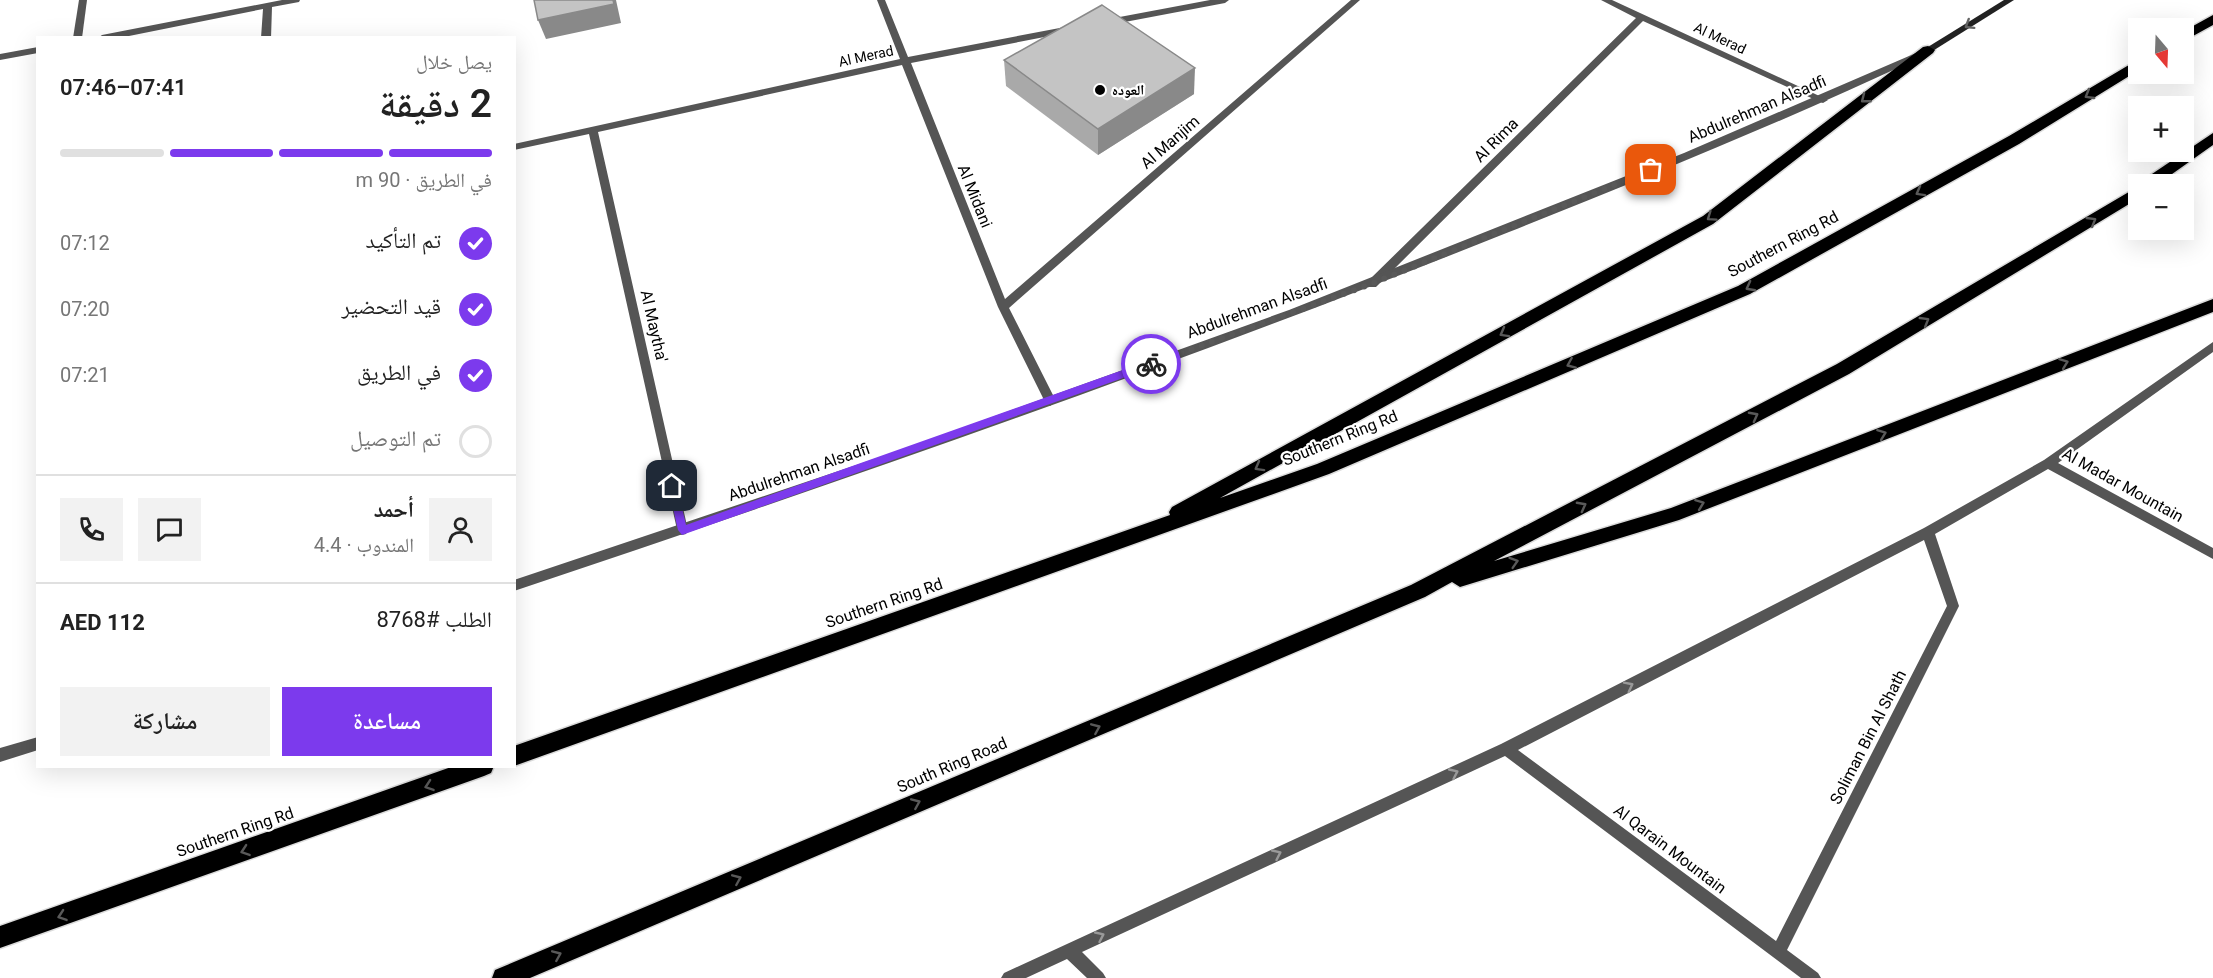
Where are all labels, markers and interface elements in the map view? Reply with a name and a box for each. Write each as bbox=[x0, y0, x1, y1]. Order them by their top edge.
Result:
one-way arrow bbox=[1965, 18, 1975, 30]
north arrow bbox=[2128, 18, 2194, 84]
map controls bbox=[2128, 18, 2194, 240]
street label: Al Merad bbox=[1691, 19, 1749, 57]
street label: Al Merad bbox=[837, 42, 895, 70]
text: يصل خلال bbox=[416, 50, 492, 74]
street label: Abdulrehman Alsadfi bbox=[1685, 71, 1829, 147]
text: 07:41–07:46 bbox=[60, 75, 187, 100]
text: 2 دقيقة bbox=[379, 81, 492, 127]
place label: العوده bbox=[1112, 82, 1144, 98]
marker: العوده bbox=[1093, 83, 1107, 97]
one-way arrow bbox=[2085, 87, 2095, 99]
one-way arrow bbox=[1861, 91, 1872, 102]
button: + bbox=[2128, 96, 2194, 162]
street label: Al Manjim bbox=[1137, 111, 1203, 173]
street label: Al Rima bbox=[1470, 114, 1522, 166]
pin bbox=[1625, 144, 1676, 195]
icon: bag bbox=[1634, 153, 1667, 186]
street label: Al Midani bbox=[954, 162, 996, 230]
text: في الطريق · 90 m bbox=[355, 168, 492, 192]
button: − bbox=[2128, 174, 2194, 240]
one-way arrow bbox=[1916, 185, 1926, 196]
street label: Southern Ring Rd bbox=[1724, 207, 1842, 281]
one-way arrow bbox=[1706, 210, 1717, 221]
one-way arrow bbox=[2086, 216, 2096, 228]
icon: check bbox=[459, 227, 492, 260]
text: تم التأكيد bbox=[366, 228, 441, 253]
text: 07:12 bbox=[60, 231, 110, 255]
street label: Abdulrehman Alsadfi bbox=[1184, 274, 1330, 342]
one-way arrow bbox=[1745, 280, 1756, 291]
street label: Al Maytha' bbox=[636, 288, 672, 364]
icon: check bbox=[459, 293, 492, 326]
text: قيد التحضير bbox=[342, 294, 441, 319]
text: 07:20 bbox=[60, 297, 110, 321]
one-way arrow bbox=[1919, 316, 1929, 328]
one-way arrow bbox=[1499, 325, 1510, 337]
courier bbox=[1121, 334, 1181, 394]
icon: bike bbox=[1135, 348, 1168, 381]
one-way arrow bbox=[1566, 357, 1577, 369]
one-way arrow bbox=[2058, 358, 2069, 370]
icon: check bbox=[459, 359, 492, 392]
text: في الطريق bbox=[357, 360, 441, 385]
text: 07:21 bbox=[60, 363, 110, 387]
street label: Southern Ring Rd bbox=[1280, 406, 1400, 470]
one-way arrow bbox=[1748, 412, 1759, 423]
text: تم التوصيل bbox=[350, 426, 441, 451]
one-way arrow bbox=[1876, 428, 1887, 441]
street label: Abdulrehman Alsadfi bbox=[726, 439, 872, 505]
street label: Al Madar Mountain bbox=[2059, 444, 2187, 526]
pin bbox=[646, 460, 697, 511]
one-way arrow bbox=[1255, 460, 1265, 471]
icon: home bbox=[655, 469, 688, 502]
text: أحمد bbox=[374, 497, 414, 522]
button: phone bbox=[60, 498, 123, 561]
button: chat bbox=[138, 498, 201, 561]
button: person bbox=[429, 498, 492, 561]
one-way arrow bbox=[1694, 499, 1705, 511]
one-way arrow bbox=[1575, 502, 1586, 513]
text: المندوب · 4.4 bbox=[314, 533, 414, 557]
one-way arrow bbox=[1508, 557, 1519, 570]
street label: Southern Ring Rd bbox=[823, 574, 945, 632]
text: الطلب #8768 bbox=[376, 607, 492, 632]
text: AED 112 bbox=[60, 610, 145, 635]
street label: Soliman Bin Al Shath bbox=[1826, 667, 1910, 807]
one-way arrow bbox=[1622, 682, 1633, 693]
button: مشاركة bbox=[60, 687, 270, 756]
button: مساعدة bbox=[282, 687, 492, 756]
one-way arrow bbox=[1089, 723, 1100, 735]
street label: South Ring Road bbox=[894, 733, 1010, 797]
one-way arrow bbox=[1448, 768, 1459, 780]
one-way arrow bbox=[424, 778, 435, 791]
one-way arrow bbox=[910, 799, 921, 811]
street label: Al Qarain Mountain bbox=[1610, 801, 1730, 897]
street label: Southern Ring Rd bbox=[174, 803, 296, 861]
one-way arrow bbox=[241, 843, 251, 856]
one-way arrow bbox=[1271, 850, 1282, 862]
one-way arrow bbox=[730, 874, 741, 886]
one-way arrow bbox=[57, 908, 67, 921]
one-way arrow bbox=[1093, 931, 1104, 943]
one-way arrow bbox=[551, 950, 562, 962]

